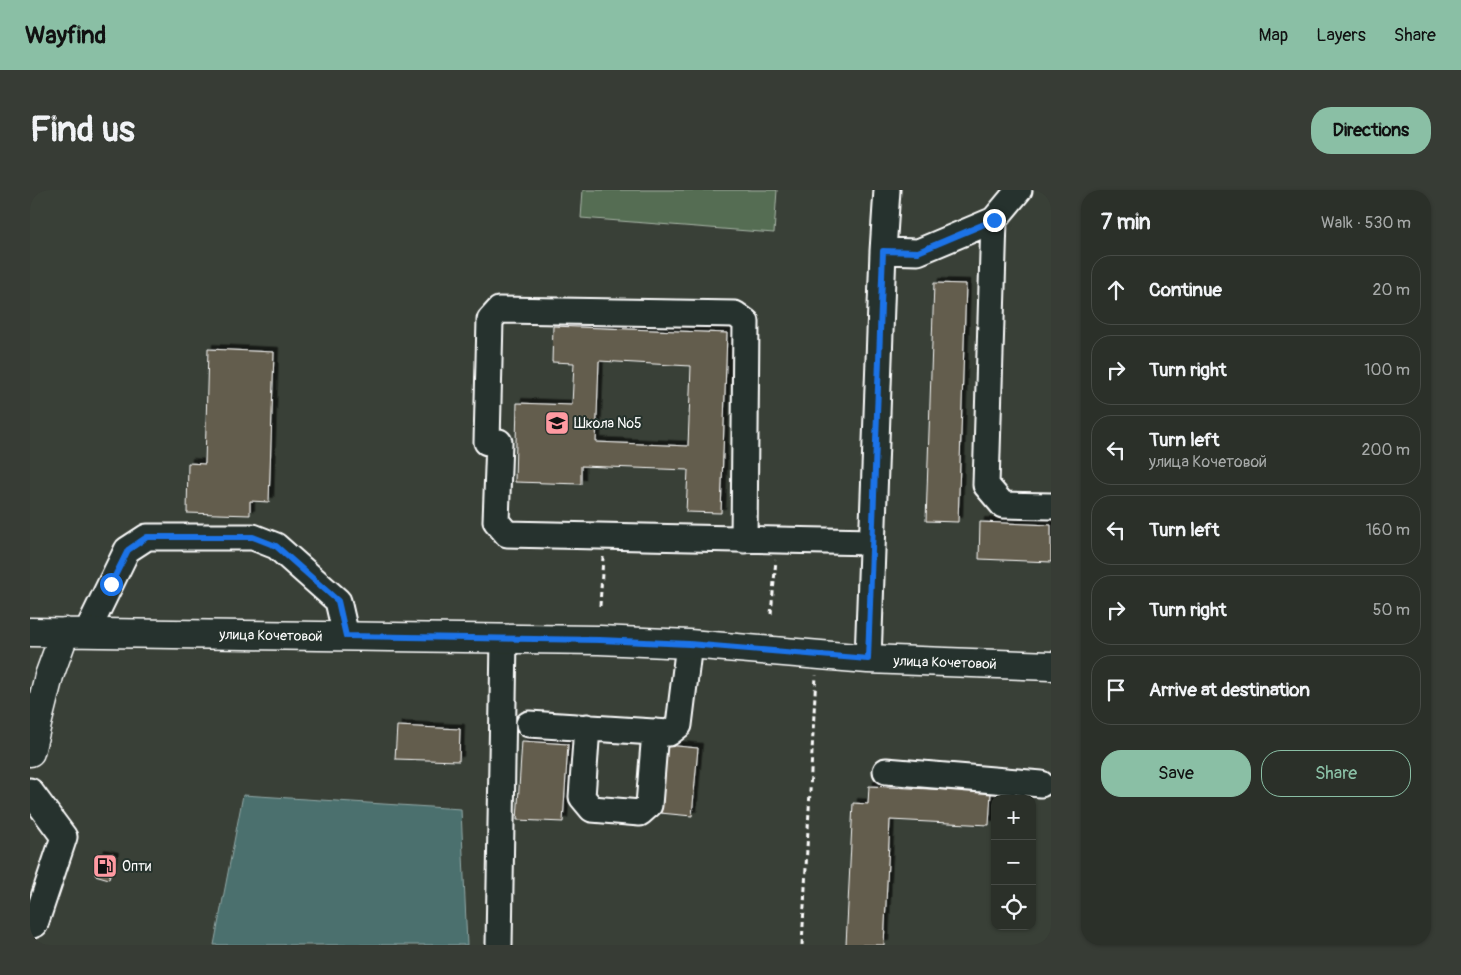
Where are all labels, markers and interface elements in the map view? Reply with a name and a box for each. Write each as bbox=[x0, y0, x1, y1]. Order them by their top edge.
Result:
text: Wayfind bbox=[25, 21, 106, 50]
text: Map bbox=[1259, 24, 1288, 47]
text: Layers bbox=[1316, 24, 1366, 47]
text: Share bbox=[1394, 24, 1436, 47]
button: Directions bbox=[1311, 107, 1431, 154]
text: Find us bbox=[30, 108, 135, 152]
route end bbox=[983, 209, 1006, 232]
text: 7 min bbox=[1101, 209, 1151, 236]
text: Walk · 530 m bbox=[1321, 213, 1411, 233]
icon: ahead bbox=[1102, 276, 1130, 304]
text: Continue bbox=[1149, 278, 1222, 302]
text: 20 m bbox=[1372, 280, 1410, 300]
icon: right bbox=[1102, 356, 1130, 384]
text: Turn right bbox=[1149, 358, 1227, 382]
text: 100 m bbox=[1364, 360, 1410, 380]
school or university icon: Школа №5 bbox=[544, 410, 570, 436]
place label: Школа №5 bbox=[574, 415, 642, 432]
text: Turn left bbox=[1149, 428, 1219, 452]
icon: left bbox=[1102, 436, 1130, 464]
text: 200 m bbox=[1362, 440, 1410, 460]
text: улица Кочетовой bbox=[1149, 452, 1267, 472]
icon: left bbox=[1102, 516, 1130, 544]
text: Turn left bbox=[1149, 518, 1219, 542]
text: 160 m bbox=[1366, 520, 1410, 540]
route start bbox=[100, 573, 123, 596]
icon: right bbox=[1102, 596, 1130, 624]
text: Turn right bbox=[1149, 598, 1227, 622]
text: 50 m bbox=[1373, 600, 1410, 620]
street label: улица Кочетовой bbox=[218, 626, 323, 645]
street label: улица Кочетовой bbox=[892, 652, 997, 673]
icon: arrive bbox=[1102, 676, 1130, 704]
text: Arrive at destination bbox=[1149, 678, 1310, 702]
button: Save bbox=[1101, 750, 1251, 797]
button: Share bbox=[1261, 750, 1411, 797]
map controls bbox=[991, 795, 1036, 930]
button: + bbox=[991, 795, 1036, 840]
button: − bbox=[991, 840, 1036, 885]
fuel station icon: Опти bbox=[92, 853, 118, 879]
place label: Опти bbox=[122, 858, 151, 875]
button: locate bbox=[991, 885, 1036, 930]

